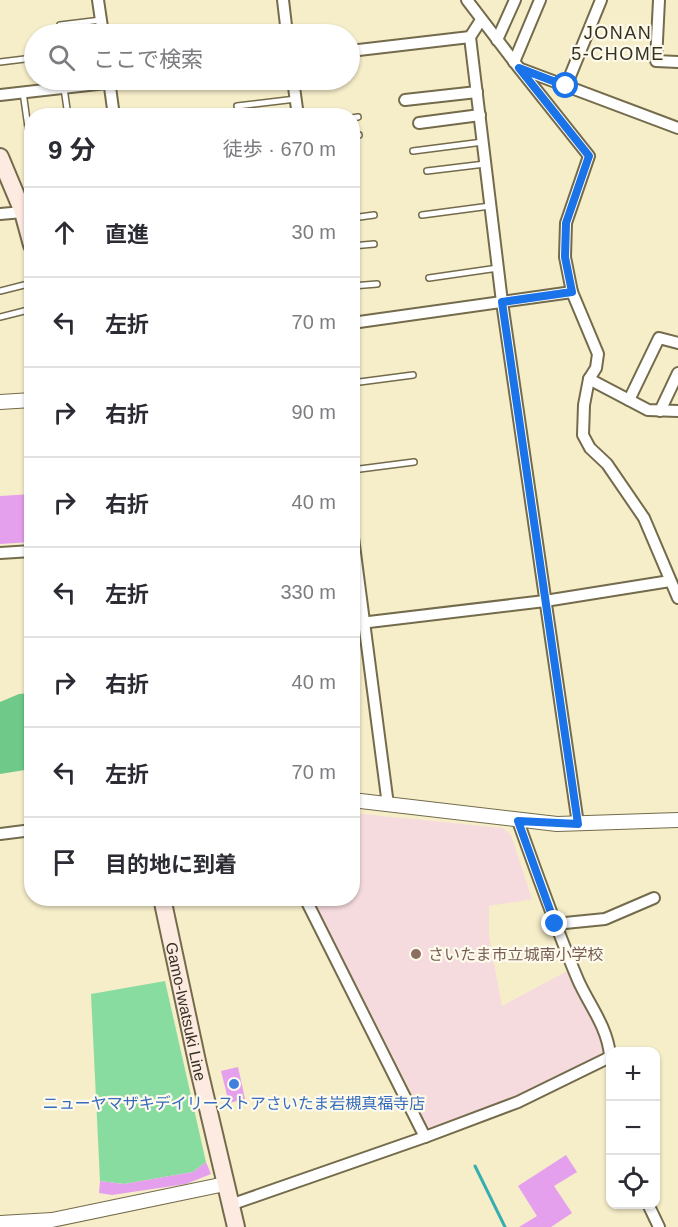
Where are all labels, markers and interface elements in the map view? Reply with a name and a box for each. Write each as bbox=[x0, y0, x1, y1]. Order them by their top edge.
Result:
district label: JONAN 5-CHOME bbox=[571, 23, 665, 64]
search box bbox=[24, 24, 360, 90]
icon: search bbox=[45, 41, 78, 74]
text: ここで検索 bbox=[93, 47, 203, 72]
route start bbox=[552, 72, 578, 98]
text: 9 分 bbox=[48, 135, 96, 165]
text: 徒歩 · 670 m bbox=[223, 138, 336, 160]
icon: ahead bbox=[48, 216, 81, 249]
text: 30 m bbox=[292, 221, 336, 243]
text: 直進 bbox=[105, 222, 149, 247]
icon: left bbox=[48, 306, 81, 339]
text: 70 m bbox=[292, 311, 336, 333]
text: 左折 bbox=[105, 312, 149, 337]
icon: right bbox=[48, 396, 81, 429]
text: 90 m bbox=[292, 401, 336, 423]
text: 右折 bbox=[105, 402, 149, 427]
icon: right bbox=[48, 486, 81, 519]
text: 40 m bbox=[292, 491, 336, 513]
text: 右折 bbox=[105, 492, 149, 517]
icon: left bbox=[48, 576, 81, 609]
text: 330 m bbox=[280, 581, 336, 603]
text: 左折 bbox=[105, 582, 149, 607]
icon: right bbox=[48, 666, 81, 699]
text: 40 m bbox=[292, 671, 336, 693]
text: 右折 bbox=[105, 672, 149, 697]
icon: left bbox=[48, 756, 81, 789]
text: 70 m bbox=[292, 761, 336, 783]
text: 左折 bbox=[105, 762, 149, 787]
icon: arrive bbox=[48, 846, 81, 879]
text: 目的地に到着 bbox=[105, 852, 237, 877]
route end bbox=[541, 910, 567, 936]
street label: Gamo-Iwatsuki Line bbox=[163, 940, 210, 1083]
place label: さいたま市立城南小学校 bbox=[428, 946, 604, 963]
marker: さいたま市立城南小学校 bbox=[409, 947, 423, 961]
map controls bbox=[606, 1047, 660, 1209]
button: + bbox=[606, 1047, 660, 1101]
marker: ニューヤマザキデイリーストアさいたま岩槻真福寺店 bbox=[227, 1077, 241, 1091]
place label: ニューヤマザキデイリーストアさいたま岩槻真福寺店 bbox=[43, 1095, 425, 1112]
button: − bbox=[606, 1101, 660, 1155]
button: locate bbox=[606, 1155, 660, 1209]

